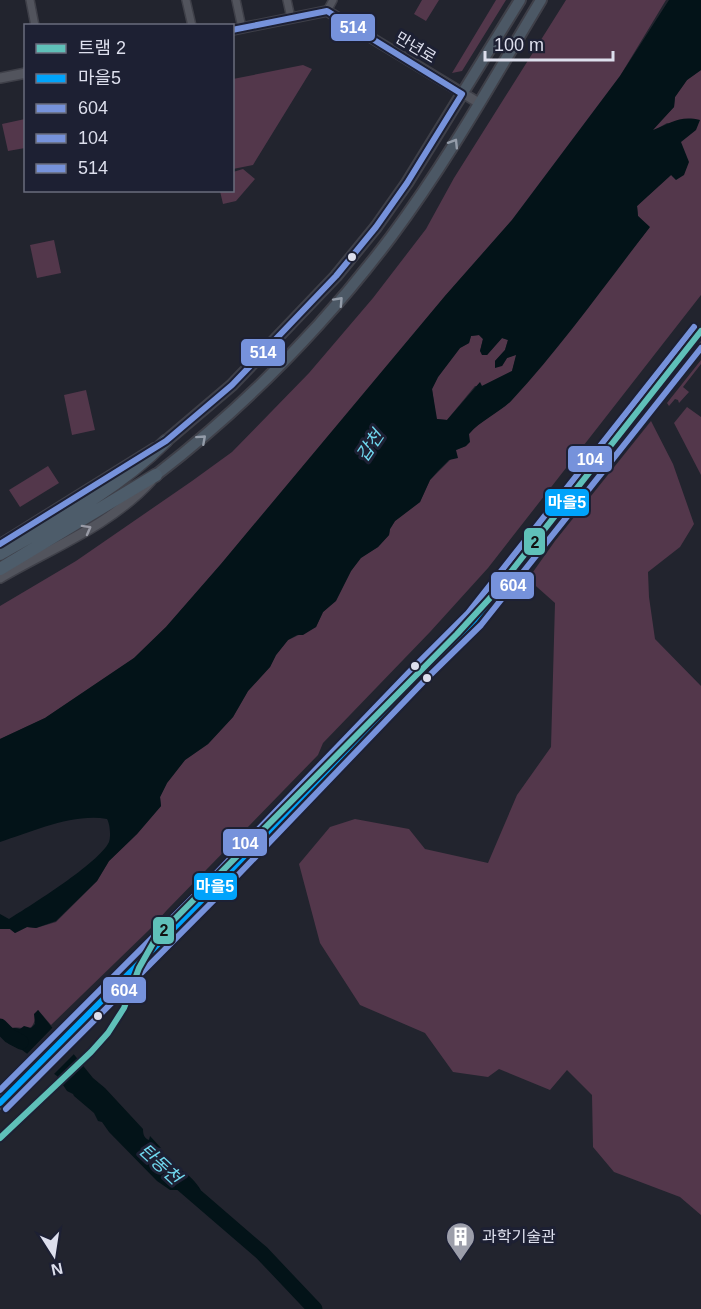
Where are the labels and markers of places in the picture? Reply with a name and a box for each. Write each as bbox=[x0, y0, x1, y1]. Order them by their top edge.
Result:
unlabelled marker bbox=[346, 251, 358, 263]
unlabelled marker bbox=[409, 660, 421, 672]
unlabelled marker bbox=[421, 672, 433, 684]
unlabelled marker bbox=[92, 1010, 104, 1022]
building icon: 과학기술관 bbox=[445, 1220, 477, 1262]
place label: 과학기술관 bbox=[482, 1228, 556, 1245]

